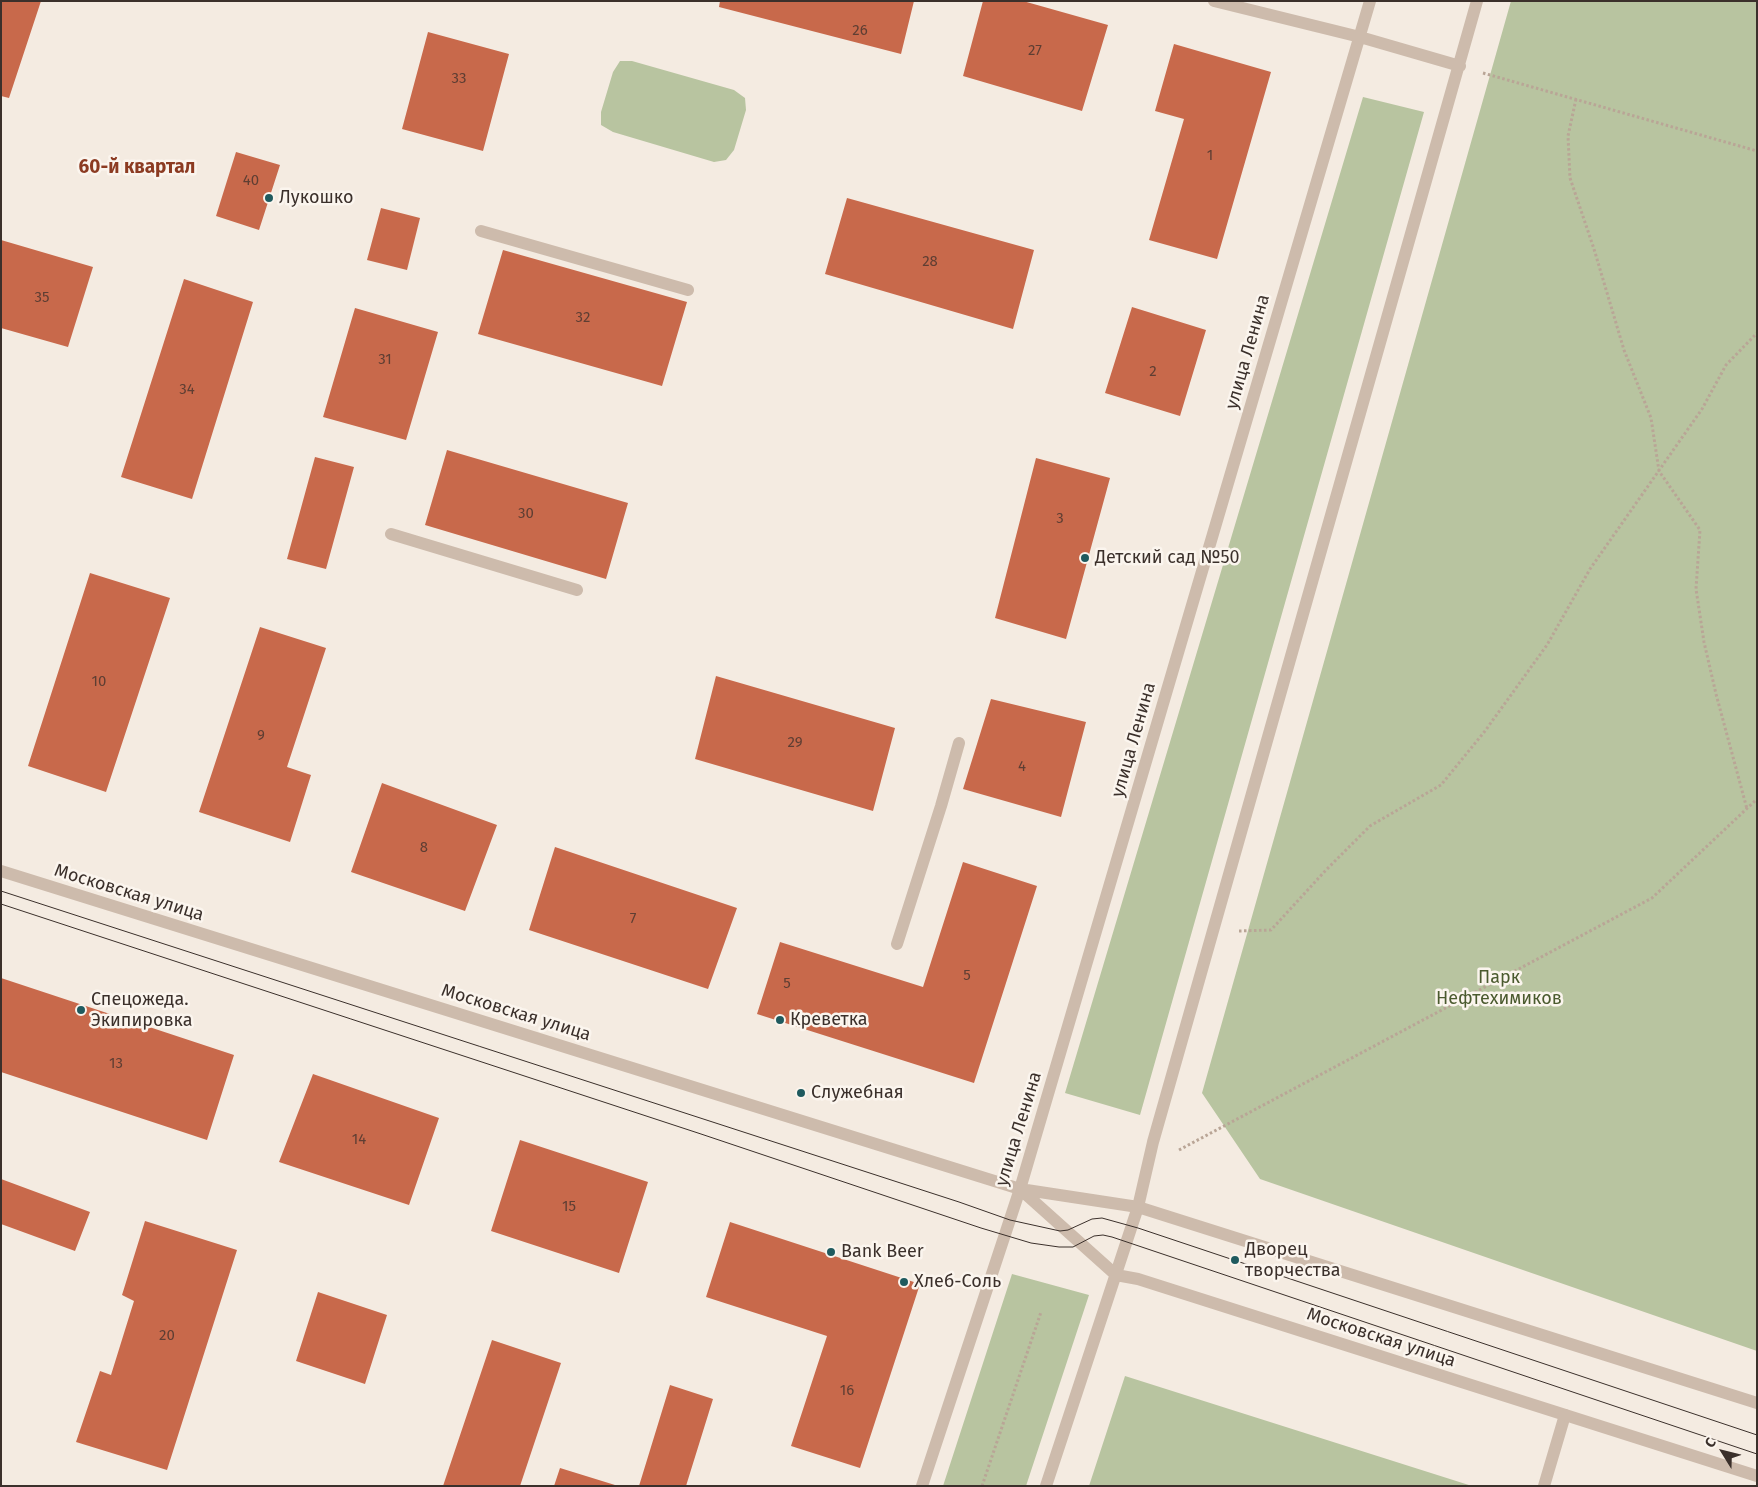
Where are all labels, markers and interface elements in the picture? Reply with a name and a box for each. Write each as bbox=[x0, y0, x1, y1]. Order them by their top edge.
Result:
house number: 26 bbox=[852, 22, 868, 40]
house number: 27 bbox=[1028, 42, 1042, 60]
house number: 33 bbox=[452, 70, 466, 88]
house number: 1 bbox=[1207, 147, 1213, 165]
district label: 60-й квартал bbox=[79, 157, 195, 179]
house number: 40 bbox=[243, 172, 259, 190]
place label: Лукошко bbox=[279, 187, 353, 209]
marker: Лукошко bbox=[263, 192, 275, 204]
house number: 28 bbox=[922, 253, 938, 271]
house number: 35 bbox=[35, 289, 49, 307]
street label: улица Ленина bbox=[1221, 292, 1275, 412]
house number: 32 bbox=[576, 309, 590, 327]
house number: 31 bbox=[378, 351, 392, 369]
house number: 2 bbox=[1149, 363, 1157, 381]
house number: 34 bbox=[179, 381, 195, 399]
house number: 30 bbox=[518, 505, 534, 523]
house number: 3 bbox=[1056, 510, 1064, 528]
place label: Детский сад №50 bbox=[1095, 547, 1240, 569]
marker: Детский сад №50 bbox=[1079, 552, 1091, 564]
house number: 10 bbox=[92, 673, 106, 691]
street label: улица Ленина bbox=[1107, 680, 1161, 800]
house number: 9 bbox=[257, 727, 265, 745]
house number: 29 bbox=[787, 734, 803, 752]
house number: 4 bbox=[1018, 758, 1026, 776]
house number: 8 bbox=[420, 839, 428, 857]
street label: Московская улица bbox=[52, 860, 206, 926]
house number: 7 bbox=[630, 910, 636, 928]
house number: 5 bbox=[963, 967, 971, 985]
park label: Парк Нефтехимиков bbox=[1436, 967, 1562, 1010]
house number: 5 bbox=[783, 975, 791, 993]
street label: Московская улица bbox=[439, 980, 593, 1046]
place label: Спецожеда. Экипировка bbox=[91, 989, 192, 1032]
marker: Спецожеда. Экипировка bbox=[75, 1004, 87, 1016]
place label: Креветка bbox=[790, 1009, 868, 1031]
marker: Креветка bbox=[774, 1014, 786, 1026]
house number: 13 bbox=[109, 1055, 123, 1073]
street label: улица Ленина bbox=[991, 1069, 1047, 1189]
place label: Служебная bbox=[811, 1082, 904, 1104]
marker: Служебная bbox=[795, 1087, 807, 1099]
house number: 14 bbox=[352, 1131, 366, 1149]
house number: 15 bbox=[562, 1198, 576, 1216]
place label: Дворец творчества bbox=[1245, 1239, 1341, 1282]
place label: Bank Beer bbox=[841, 1241, 924, 1263]
marker: Bank Beer bbox=[825, 1246, 837, 1258]
marker: Дворец творчества bbox=[1229, 1254, 1241, 1266]
place label: Хлеб-Соль bbox=[914, 1271, 1001, 1293]
marker: Хлеб-Соль bbox=[898, 1276, 910, 1288]
street label: Московская улица bbox=[1304, 1304, 1458, 1372]
house number: 20 bbox=[159, 1327, 175, 1345]
house number: 16 bbox=[840, 1382, 854, 1400]
north arrow bbox=[1698, 1427, 1748, 1477]
text: С bbox=[1701, 1435, 1720, 1451]

